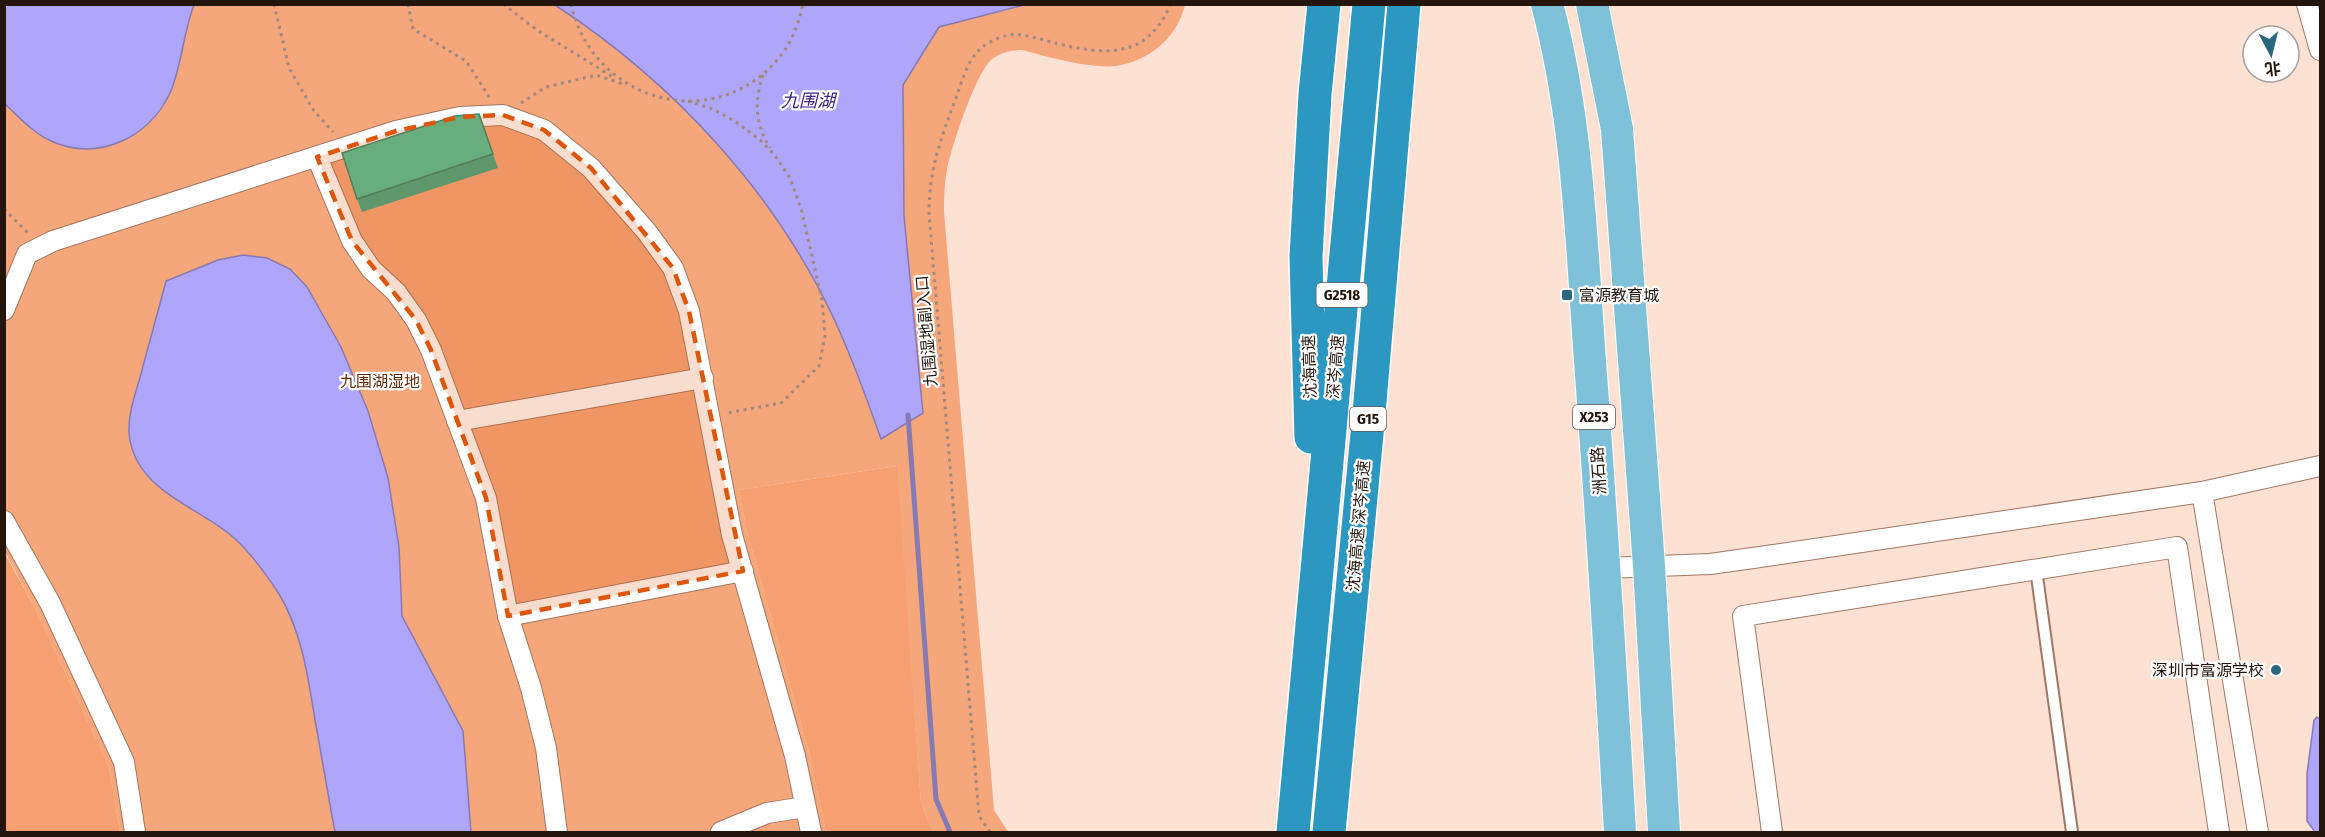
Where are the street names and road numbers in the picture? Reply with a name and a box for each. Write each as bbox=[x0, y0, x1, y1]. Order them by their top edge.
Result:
street label: 九围湿地副入口 bbox=[912, 274, 941, 388]
road number: G2518 bbox=[1316, 283, 1368, 307]
street label: 深岑高速 bbox=[1323, 334, 1348, 400]
street label: 沈海高速 bbox=[1299, 335, 1320, 399]
road number: X253 bbox=[1573, 405, 1615, 429]
road number: G15 bbox=[1350, 407, 1386, 431]
street label: 洲石路 bbox=[1587, 446, 1610, 496]
street label: 沈海高速 深岑高速 bbox=[1343, 460, 1374, 593]

